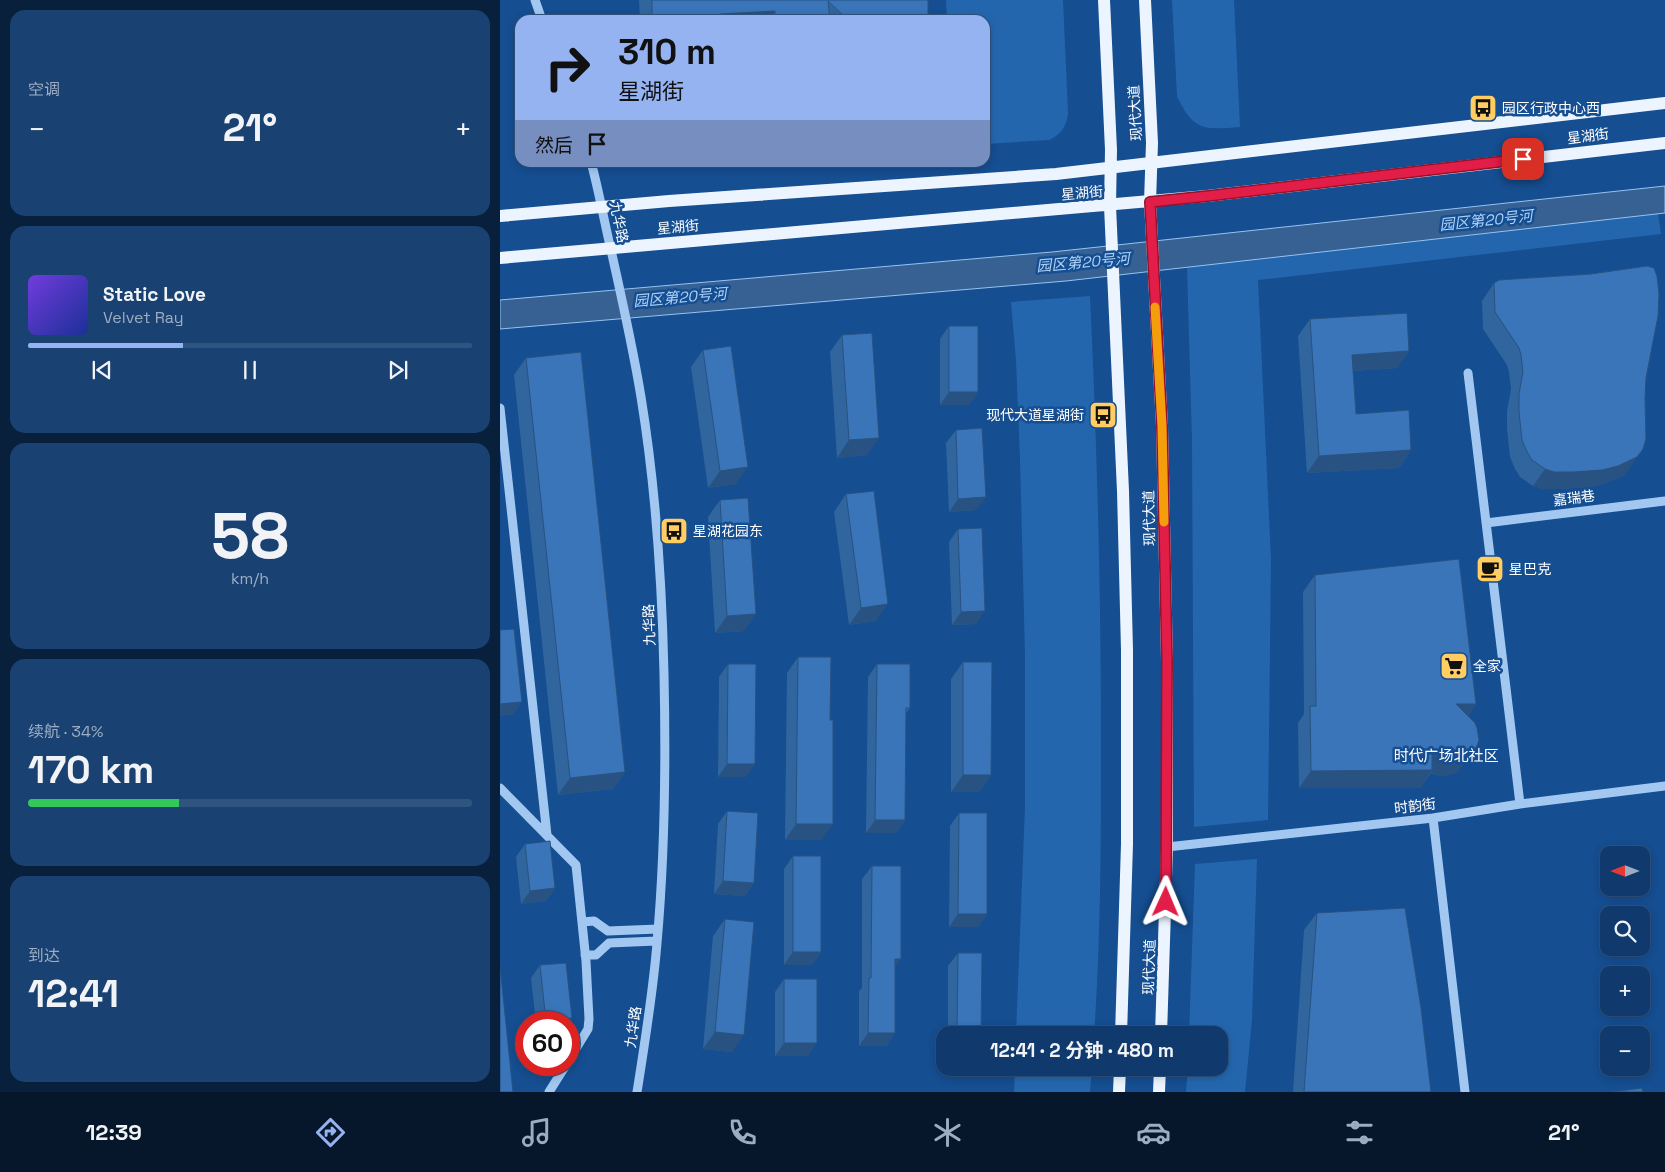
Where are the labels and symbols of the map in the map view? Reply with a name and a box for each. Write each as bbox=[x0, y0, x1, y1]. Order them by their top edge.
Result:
street label: 现代大道 bbox=[1125, 85, 1145, 141]
bus stop icon: 园区行政中心西 bbox=[1468, 93, 1498, 123]
place label: 园区行政中心西 bbox=[1502, 99, 1600, 117]
street label: 星湖街 bbox=[1566, 125, 1610, 147]
pin bbox=[1502, 138, 1544, 180]
street label: 星湖街 bbox=[1060, 182, 1104, 204]
street label: 九华路 bbox=[606, 200, 632, 244]
water label: 园区第20号河 bbox=[1438, 205, 1537, 234]
street label: 星湖街 bbox=[656, 216, 700, 238]
water label: 园区第20号河 bbox=[1036, 248, 1133, 276]
water label: 园区第20号河 bbox=[633, 283, 730, 311]
bus stop icon: 现代大道星湖街 bbox=[1088, 400, 1118, 430]
place label: 现代大道星湖街 bbox=[986, 406, 1084, 424]
street label: 嘉瑞巷 bbox=[1552, 487, 1596, 509]
street label: 现代大道 bbox=[1140, 490, 1158, 546]
bus stop icon: 星湖花园东 bbox=[659, 516, 689, 546]
place label: 星湖花园东 bbox=[693, 522, 763, 540]
cafe icon: 星巴克 bbox=[1475, 554, 1505, 584]
place label: 星巴克 bbox=[1509, 560, 1551, 578]
street label: 九华路 bbox=[639, 604, 659, 646]
supermarket icon: 全家 bbox=[1439, 651, 1469, 681]
place label: 全家 bbox=[1473, 657, 1501, 675]
district label: 时代广场北社区 bbox=[1393, 746, 1499, 765]
street label: 时韵街 bbox=[1393, 795, 1437, 817]
north arrow bbox=[1600, 846, 1650, 896]
position arrow bbox=[1139, 875, 1191, 927]
street label: 现代大道 bbox=[1139, 939, 1159, 995]
street label: 九华路 bbox=[621, 1005, 645, 1049]
speed limit sign: 60 bbox=[515, 1011, 580, 1076]

